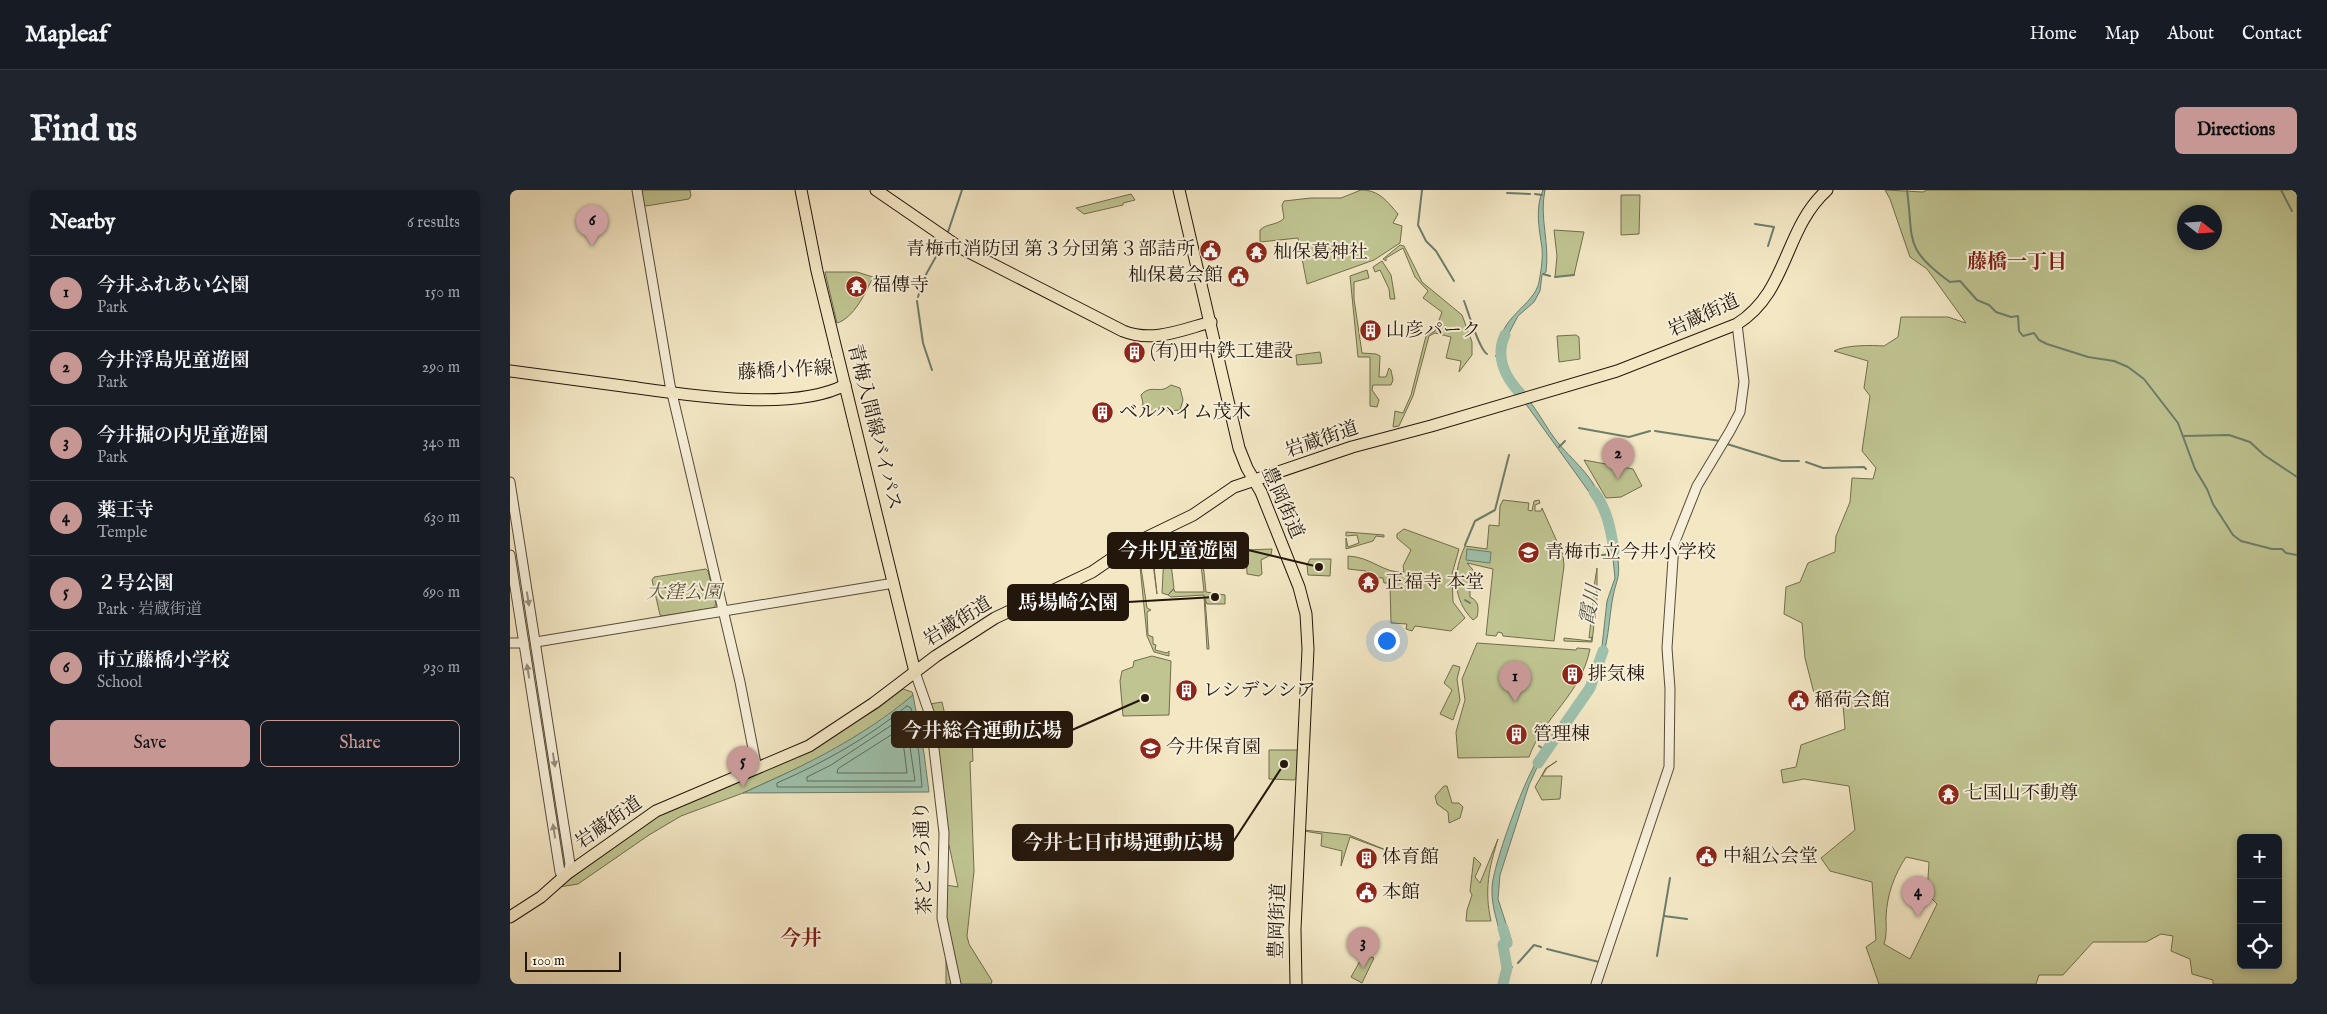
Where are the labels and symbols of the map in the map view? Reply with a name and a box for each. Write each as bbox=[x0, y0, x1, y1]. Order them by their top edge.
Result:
pin: 6 bbox=[576, 205, 608, 246]
north arrow bbox=[2177, 205, 2222, 250]
place label: 青梅市消防団 第３分団第３部詰所 bbox=[906, 238, 1195, 262]
public building icon: 青梅市消防団 第３分団第３部詰所 bbox=[1199, 238, 1223, 262]
temple icon: 杣保葛神社 bbox=[1245, 241, 1269, 265]
place label: 杣保葛神社 bbox=[1273, 241, 1368, 265]
district label: 藤橋一丁目 bbox=[1967, 250, 2067, 275]
place label: 杣保葛会館 bbox=[1128, 264, 1223, 288]
public building icon: 杣保葛会館 bbox=[1227, 264, 1251, 288]
temple icon: 福傳寺 bbox=[844, 274, 868, 298]
place label: 福傳寺 bbox=[872, 274, 929, 298]
street label: 岩蔵街道 bbox=[1664, 289, 1744, 343]
building icon: 山彦パーク bbox=[1358, 319, 1382, 343]
place label: 山彦パーク bbox=[1386, 319, 1481, 343]
building icon: (有)田中鉄工建設 bbox=[1122, 340, 1146, 364]
place label: (有)田中鉄工建設 bbox=[1150, 340, 1293, 364]
street label: 青梅入間線バイパス bbox=[842, 341, 906, 513]
street label: 藤橋小作線 bbox=[737, 357, 833, 385]
building icon: ベルハイム茂木 bbox=[1091, 401, 1115, 425]
place label: ベルハイム茂木 bbox=[1119, 401, 1251, 425]
street label: 岩蔵街道 bbox=[1282, 416, 1362, 464]
pin: 2 bbox=[1602, 438, 1634, 479]
street label: 豊岡街道 bbox=[1256, 463, 1308, 543]
callout: 今井児童遊園 bbox=[1108, 533, 1248, 568]
text: 今井児童遊園 bbox=[1118, 539, 1238, 564]
school or university icon: 青梅市立今井小学校 bbox=[1517, 541, 1541, 565]
place label: 青梅市立今井小学校 bbox=[1545, 541, 1716, 565]
temple icon: 正福寺 本堂 bbox=[1357, 571, 1381, 595]
place label: 正福寺 本堂 bbox=[1385, 571, 1484, 595]
park label: 大窪公園 bbox=[646, 581, 725, 605]
water label: 霞川 bbox=[1575, 581, 1607, 627]
callout: 馬場崎公園 bbox=[1008, 585, 1128, 620]
one-way arrow bbox=[525, 591, 533, 607]
text: 馬場崎公園 bbox=[1018, 591, 1118, 616]
street label: 岩蔵街道 bbox=[919, 592, 997, 652]
your location bbox=[1374, 628, 1400, 654]
pin: 1 bbox=[1499, 661, 1531, 702]
one-way arrow bbox=[524, 663, 532, 679]
building icon: 排気棟 bbox=[1560, 663, 1584, 687]
place label: 排気棟 bbox=[1588, 663, 1645, 687]
building icon: レシデンシア bbox=[1175, 679, 1199, 703]
place label: レシデンシア bbox=[1203, 679, 1316, 703]
public building icon: 稲荷会館 bbox=[1786, 689, 1810, 713]
place label: 稲荷会館 bbox=[1814, 689, 1890, 713]
callout: 今井総合運動広場 bbox=[892, 712, 1072, 747]
text: 今井総合運動広場 bbox=[902, 719, 1062, 744]
building icon: 管理棟 bbox=[1505, 723, 1529, 747]
place label: 管理棟 bbox=[1533, 723, 1590, 747]
school or university icon: 今井保育園 bbox=[1138, 736, 1162, 760]
place label: 今井保育園 bbox=[1166, 736, 1261, 760]
pin: 5 bbox=[727, 746, 759, 787]
one-way arrow bbox=[550, 752, 558, 768]
temple icon: 七国山不動尊 bbox=[1936, 782, 1960, 806]
place label: 七国山不動尊 bbox=[1964, 782, 2078, 806]
street label: 岩蔵街道 bbox=[571, 791, 647, 855]
street label: 茶どころ通り bbox=[910, 801, 938, 915]
one-way arrow bbox=[549, 823, 557, 839]
callout: 今井七日市場運動広場 bbox=[1013, 825, 1233, 860]
text: 今井七日市場運動広場 bbox=[1023, 831, 1223, 856]
public building icon: 中組公会堂 bbox=[1695, 845, 1719, 869]
place label: 中組公会堂 bbox=[1723, 845, 1818, 869]
building icon: 体育館 bbox=[1354, 846, 1378, 870]
place label: 体育館 bbox=[1382, 846, 1439, 870]
pin: 4 bbox=[1902, 876, 1934, 917]
public building icon: 本館 bbox=[1354, 881, 1378, 905]
place label: 本館 bbox=[1382, 881, 1420, 905]
street label: 豊岡街道 bbox=[1265, 883, 1291, 959]
district label: 今井 bbox=[780, 926, 822, 953]
pin: 3 bbox=[1347, 927, 1379, 968]
scale bar bbox=[525, 949, 621, 972]

